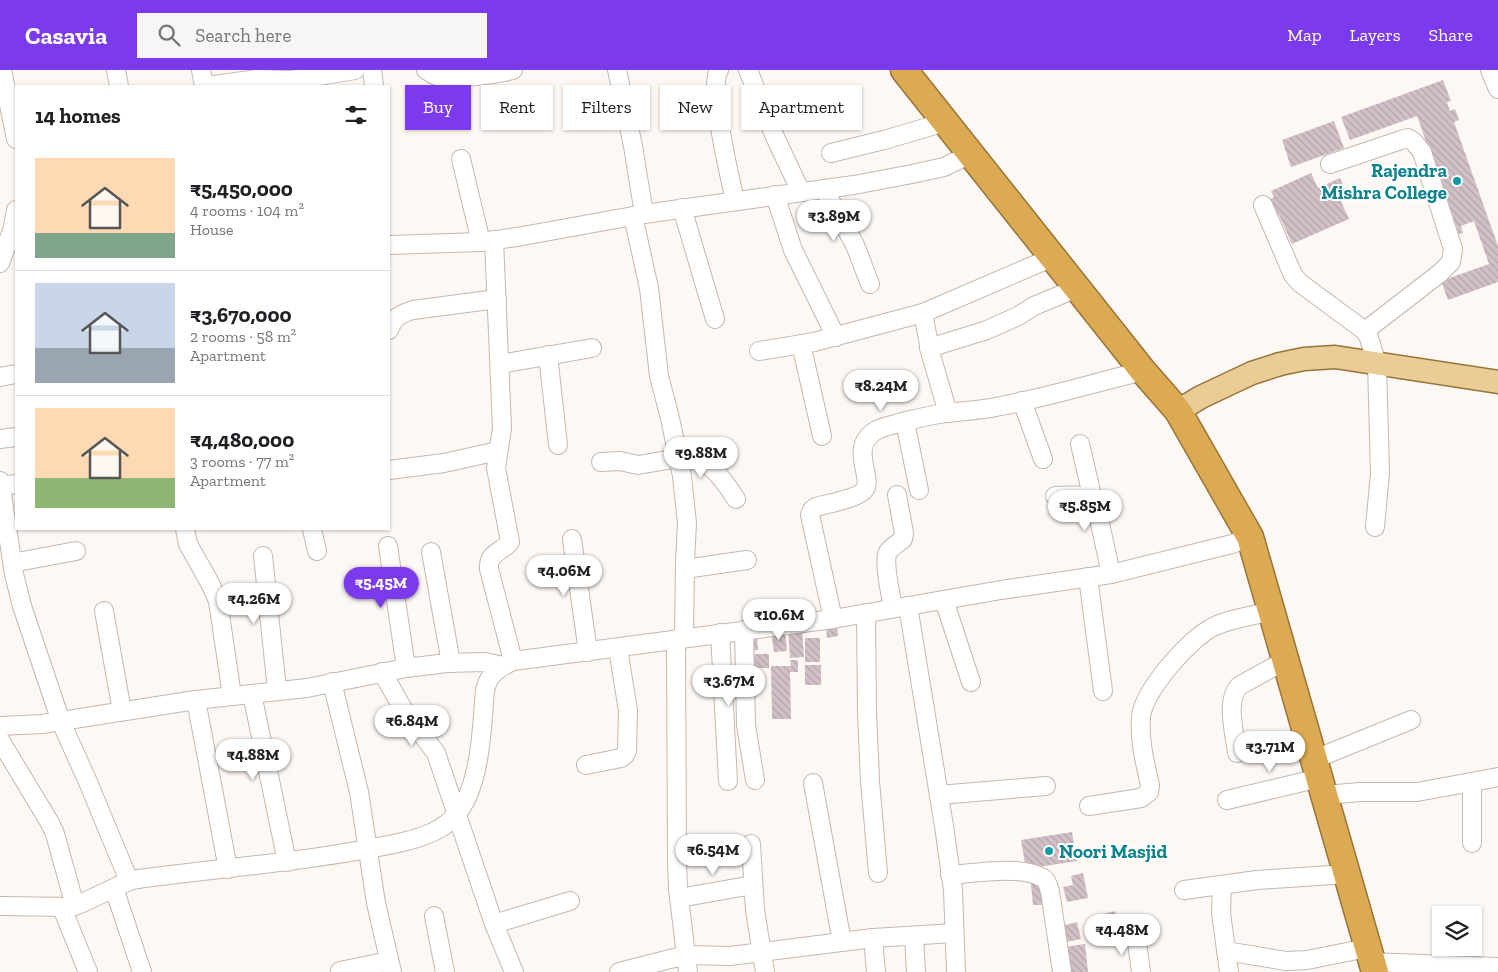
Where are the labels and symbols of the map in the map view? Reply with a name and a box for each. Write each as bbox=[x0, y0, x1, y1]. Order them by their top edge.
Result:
place label: Rajendra Mishra College bbox=[1321, 159, 1447, 204]
marker: Rajendra Mishra College bbox=[1451, 175, 1463, 187]
pin: ₹3.89M bbox=[793, 200, 875, 242]
pin: ₹8.24M bbox=[840, 370, 922, 412]
pin: ₹9.88M bbox=[660, 436, 742, 479]
pin: ₹5.85M bbox=[1044, 490, 1126, 532]
pin: ₹4.06M bbox=[523, 554, 605, 597]
pin: ₹5.45M bbox=[340, 566, 422, 609]
pin: ₹4.26M bbox=[213, 582, 295, 625]
pin: ₹10.6M bbox=[738, 598, 820, 641]
pin: ₹3.67M bbox=[688, 664, 770, 707]
pin: ₹6.84M bbox=[371, 704, 453, 747]
pin: ₹3.71M bbox=[1229, 730, 1311, 773]
pin: ₹4.88M bbox=[212, 738, 294, 781]
pin: ₹6.54M bbox=[672, 834, 754, 876]
place label: Noori Masjid bbox=[1059, 840, 1167, 863]
marker: Noori Masjid bbox=[1043, 845, 1055, 857]
pin: ₹4.48M bbox=[1081, 914, 1163, 956]

